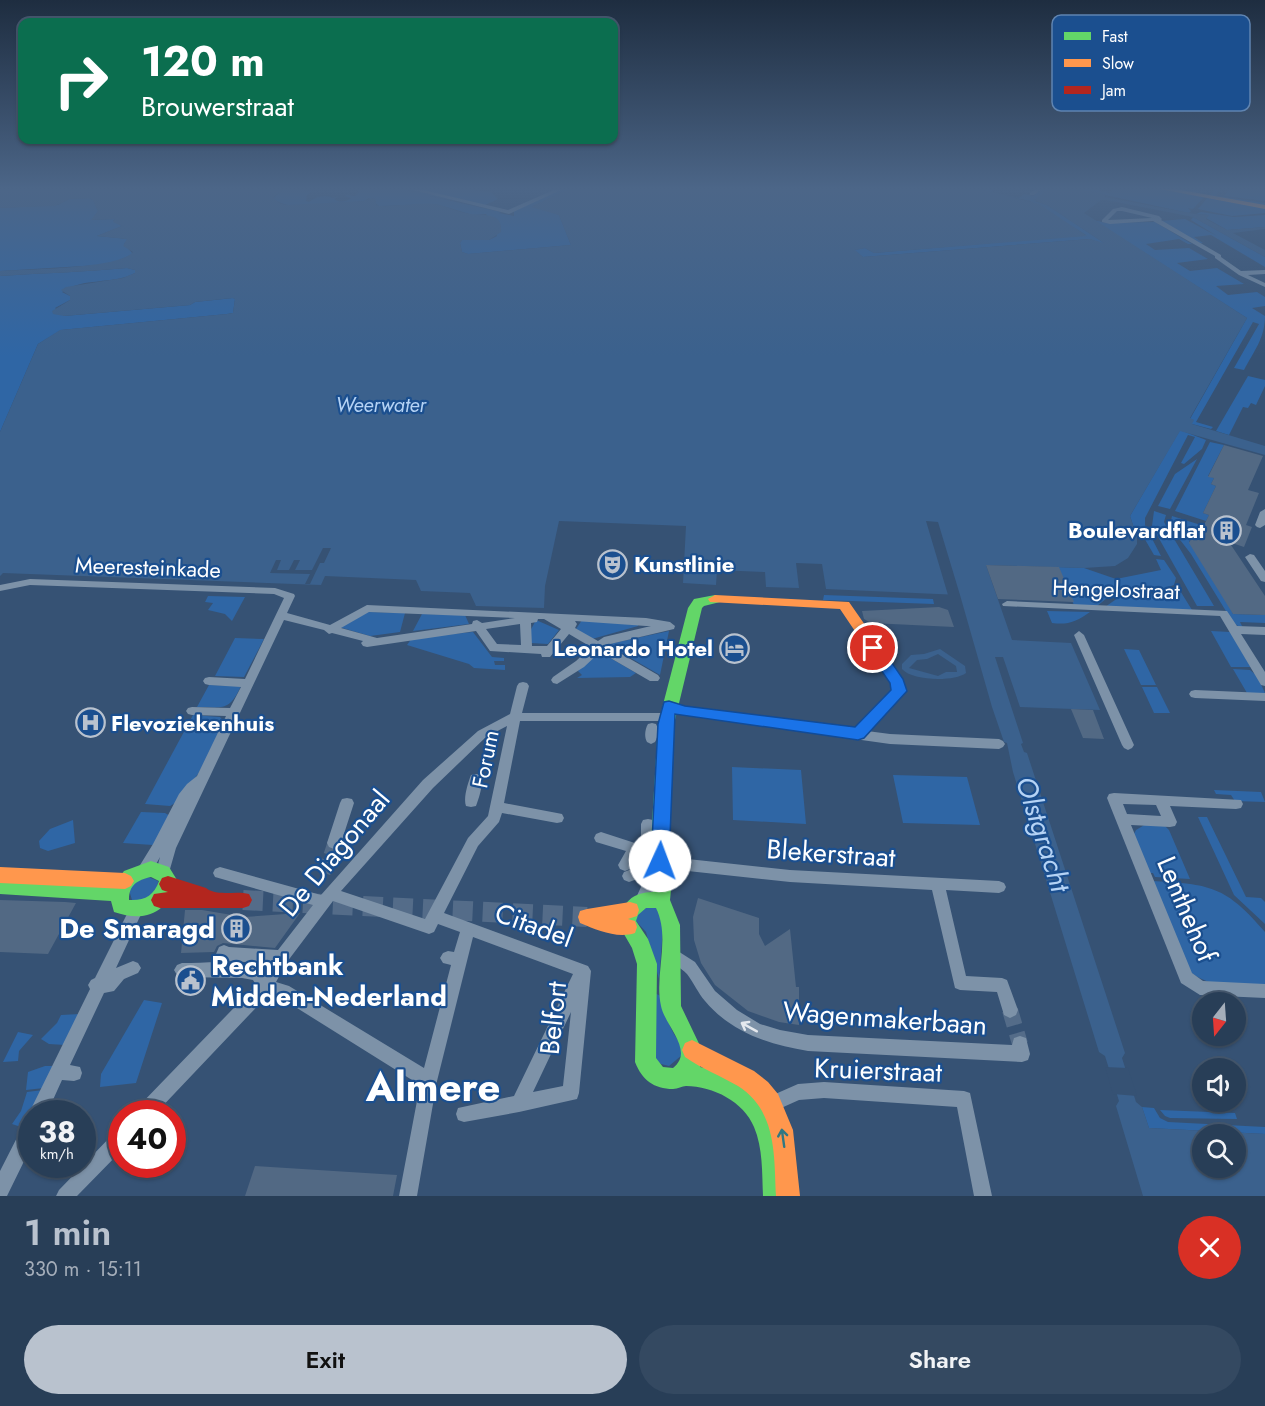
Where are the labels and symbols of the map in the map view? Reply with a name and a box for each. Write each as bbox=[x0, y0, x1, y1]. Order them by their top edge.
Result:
legend bbox=[1052, 15, 1250, 111]
text: Fast bbox=[1102, 25, 1128, 48]
text: Slow bbox=[1102, 52, 1134, 75]
text: Jam bbox=[1100, 79, 1126, 102]
water label: Weerwater bbox=[336, 391, 428, 420]
place label: Boulevardflat bbox=[1068, 514, 1205, 546]
building icon: Boulevardflat bbox=[1210, 514, 1242, 546]
street label: Meeresteinkade bbox=[75, 548, 221, 586]
theatre icon: Kunstlinie bbox=[597, 548, 629, 580]
place label: Kunstlinie bbox=[634, 548, 734, 580]
street label: Hengelostraat bbox=[1052, 571, 1181, 607]
pin bbox=[847, 622, 898, 673]
place label: Leonardo Hotel bbox=[553, 632, 713, 664]
hotel icon: Leonardo Hotel bbox=[718, 632, 750, 664]
hospital icon: Flevoziekenhuis bbox=[74, 707, 106, 739]
place label: Flevoziekenhuis bbox=[111, 707, 274, 739]
street label: Forum bbox=[463, 727, 507, 791]
water label: Olstgracht bbox=[1005, 771, 1081, 898]
street label: De Diagonaal bbox=[269, 781, 399, 925]
position arrow bbox=[628, 829, 692, 893]
street label: Blekerstraat bbox=[765, 829, 897, 877]
street label: Lenthehof bbox=[1147, 850, 1227, 969]
street label: Citadel bbox=[490, 893, 578, 957]
place label: De Smaragd bbox=[59, 909, 215, 948]
building icon: De Smaragd bbox=[220, 912, 252, 944]
place label: Rechtbank Midden-Nederland bbox=[211, 946, 447, 1016]
public building icon: Rechtbank Midden-Nederland bbox=[174, 965, 206, 997]
street label: Belfort bbox=[530, 979, 576, 1057]
street label: Wagenmakerbaan bbox=[782, 991, 988, 1045]
north arrow bbox=[1192, 992, 1246, 1046]
one-way arrow bbox=[741, 1021, 758, 1033]
street label: Kruierstraat bbox=[813, 1048, 943, 1092]
district label: Almere bbox=[365, 1058, 500, 1116]
speed limit sign: 40 bbox=[108, 1100, 186, 1178]
one-way arrow bbox=[778, 1128, 789, 1148]

